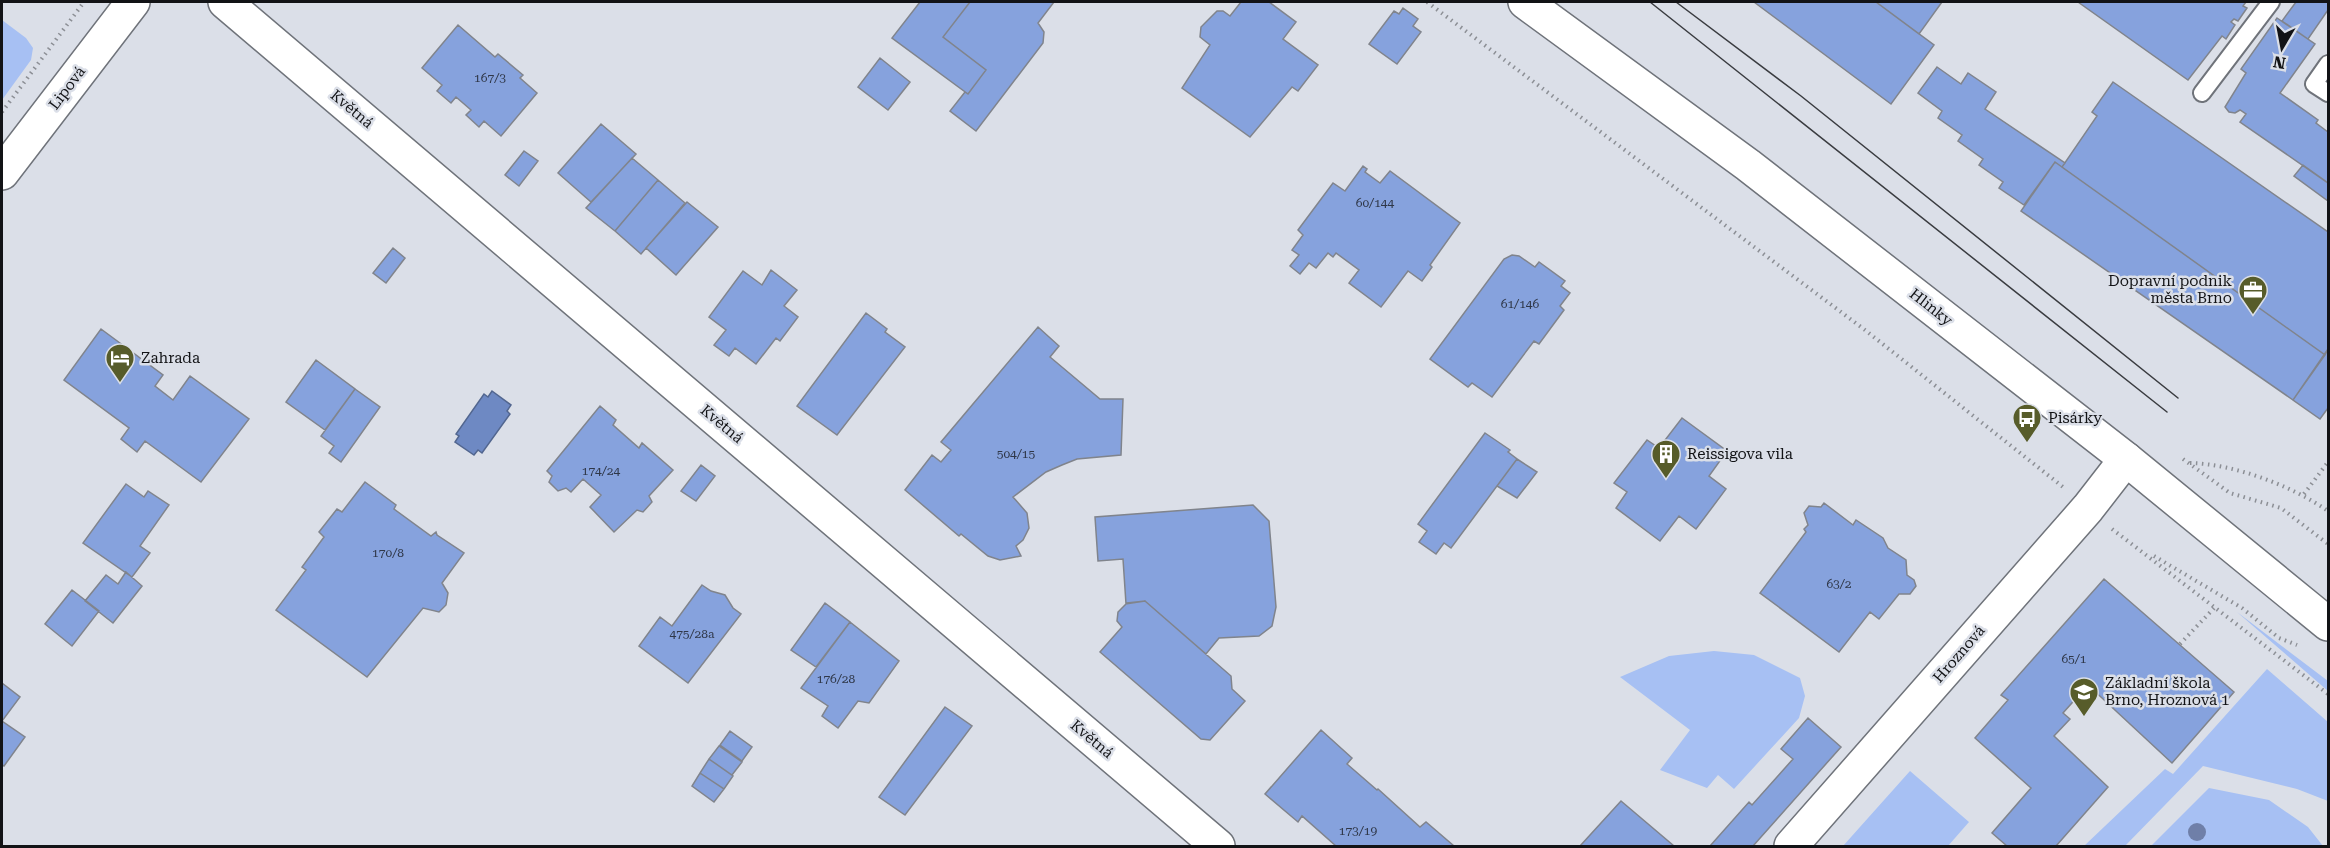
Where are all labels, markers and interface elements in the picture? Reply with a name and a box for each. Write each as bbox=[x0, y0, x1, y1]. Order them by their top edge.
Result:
north arrow bbox=[2252, 18, 2312, 78]
text: N bbox=[2272, 52, 2287, 73]
street label: Lipová bbox=[45, 63, 89, 113]
house number: 167/3 bbox=[474, 71, 506, 85]
street label: Květná bbox=[327, 86, 377, 132]
house number: 60/144 bbox=[1356, 196, 1395, 210]
place label: Dopravní podnik města Brno bbox=[2108, 272, 2232, 307]
office icon: Dopravní podnik města Brno bbox=[2237, 274, 2269, 316]
street label: Hlinky bbox=[1906, 285, 1956, 329]
house number: 61/146 bbox=[1501, 297, 1540, 311]
hotel icon: Zahrada bbox=[104, 342, 136, 384]
place label: Zahrada bbox=[141, 349, 200, 367]
street label: Květná bbox=[697, 401, 747, 447]
bus stop icon: Pisárky bbox=[2011, 402, 2043, 444]
place label: Pisárky bbox=[2048, 409, 2102, 427]
building icon: Reissigova vila bbox=[1650, 438, 1682, 480]
place label: Reissigova vila bbox=[1687, 445, 1793, 463]
house number: 504/15 bbox=[997, 447, 1036, 461]
house number: 174/24 bbox=[582, 464, 621, 478]
house number: 170/8 bbox=[372, 546, 404, 560]
house number: 63/2 bbox=[1826, 577, 1852, 591]
street label: Hroznová bbox=[1929, 622, 1989, 686]
house number: 475/28a bbox=[669, 627, 715, 641]
house number: 65/1 bbox=[2061, 652, 2087, 666]
house number: 176/28 bbox=[817, 672, 856, 686]
place label: Základní škola Brno, Hroznová 1 bbox=[2105, 674, 2229, 709]
school or university icon: Základní škola Brno, Hroznová 1 bbox=[2068, 676, 2100, 718]
street label: Květná bbox=[1067, 716, 1117, 762]
house number: 173/19 bbox=[1339, 824, 1378, 838]

